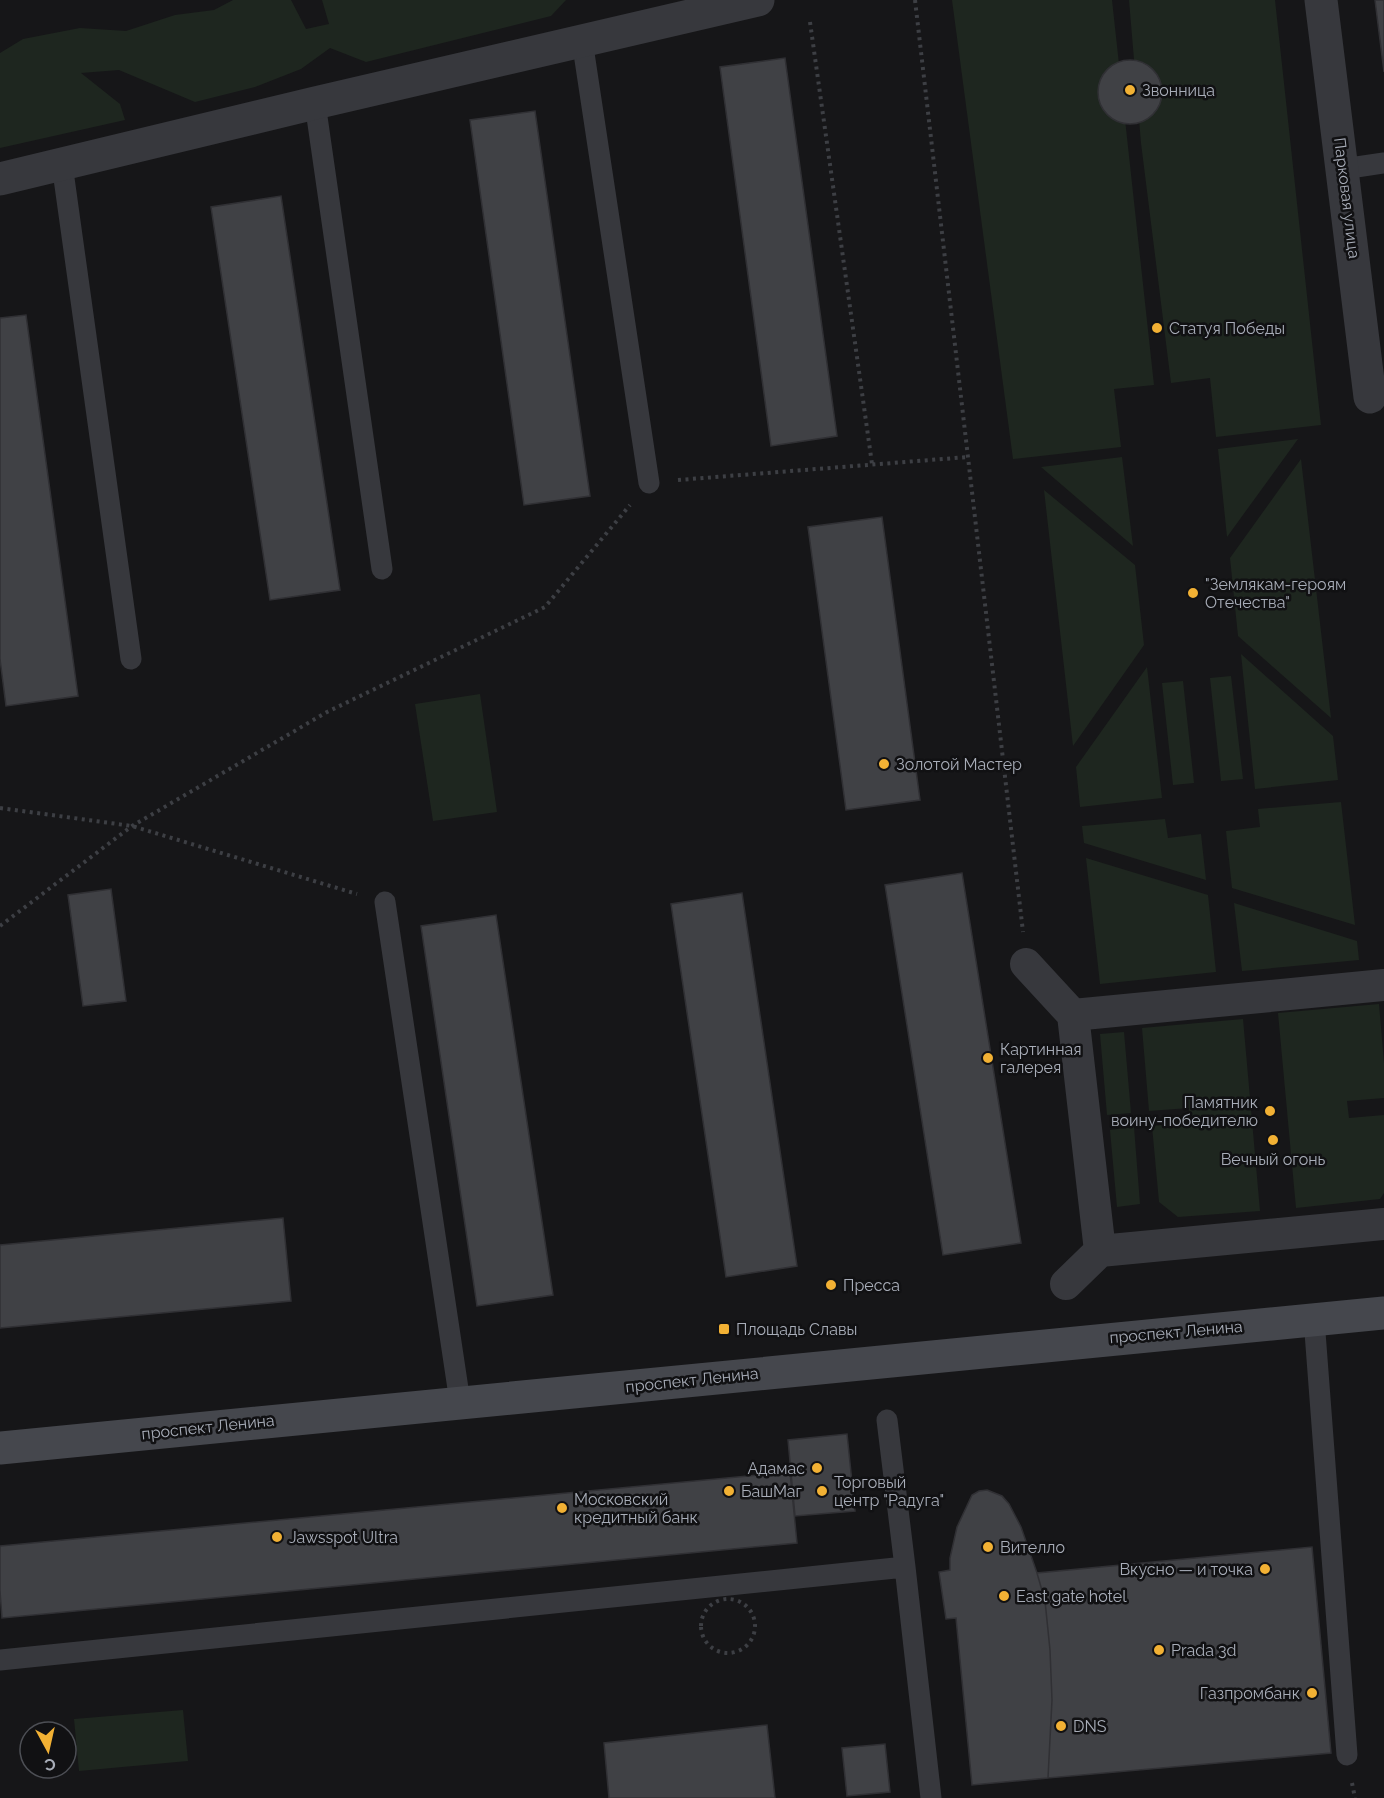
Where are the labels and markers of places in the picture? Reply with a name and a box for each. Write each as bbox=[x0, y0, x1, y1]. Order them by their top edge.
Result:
place label: Звонница bbox=[1142, 81, 1215, 100]
marker: Звонница bbox=[1123, 83, 1137, 97]
place label: Статуя Победы bbox=[1169, 319, 1285, 338]
marker: Статуя Победы bbox=[1150, 321, 1164, 335]
place label: "Землякам-героям Отечества" bbox=[1205, 575, 1346, 612]
marker: "Землякам-героям Отечества" bbox=[1186, 586, 1200, 600]
place label: Золотой Мастер bbox=[896, 755, 1022, 774]
marker: Золотой Мастер bbox=[877, 757, 891, 771]
place label: Картинная галерея bbox=[1000, 1040, 1082, 1077]
marker: Картинная галерея bbox=[981, 1051, 995, 1065]
place label: Памятник воину-победителю bbox=[1111, 1093, 1258, 1130]
marker: Памятник воину-победителю bbox=[1263, 1104, 1277, 1118]
marker: Вечный огонь bbox=[1266, 1133, 1280, 1147]
place label: Вечный огонь bbox=[1221, 1150, 1326, 1169]
place label: Пресса bbox=[843, 1276, 900, 1295]
marker: Пресса bbox=[824, 1278, 838, 1292]
place label: Площадь Славы bbox=[736, 1320, 857, 1339]
marker: Площадь Славы bbox=[717, 1322, 731, 1336]
place label: Адамас bbox=[747, 1459, 805, 1478]
marker: Адамас bbox=[810, 1461, 824, 1475]
place label: Торговый центр "Радуга" bbox=[834, 1473, 944, 1510]
place label: БашМаг bbox=[741, 1482, 803, 1501]
marker: БашМаг bbox=[722, 1484, 736, 1498]
marker: Торговый центр "Радуга" bbox=[815, 1484, 829, 1498]
place label: Московский кредитный банк bbox=[574, 1490, 698, 1527]
marker: Московский кредитный банк bbox=[555, 1501, 569, 1515]
place label: Jawsspot Ultra bbox=[289, 1528, 398, 1547]
marker: Jawsspot Ultra bbox=[270, 1530, 284, 1544]
place label: Вителло bbox=[1000, 1538, 1065, 1557]
marker: Вителло bbox=[981, 1540, 995, 1554]
place label: Вкусно — и точка bbox=[1119, 1560, 1253, 1579]
marker: Вкусно — и точка bbox=[1258, 1562, 1272, 1576]
place label: East gate hotel bbox=[1016, 1587, 1127, 1606]
marker: East gate hotel bbox=[997, 1589, 1011, 1603]
place label: Prada 3d bbox=[1171, 1641, 1237, 1660]
marker: Prada 3d bbox=[1152, 1643, 1166, 1657]
place label: Газпромбанк bbox=[1200, 1684, 1300, 1703]
marker: Газпромбанк bbox=[1305, 1686, 1319, 1700]
place label: DNS bbox=[1073, 1717, 1107, 1736]
marker: DNS bbox=[1054, 1719, 1068, 1733]

